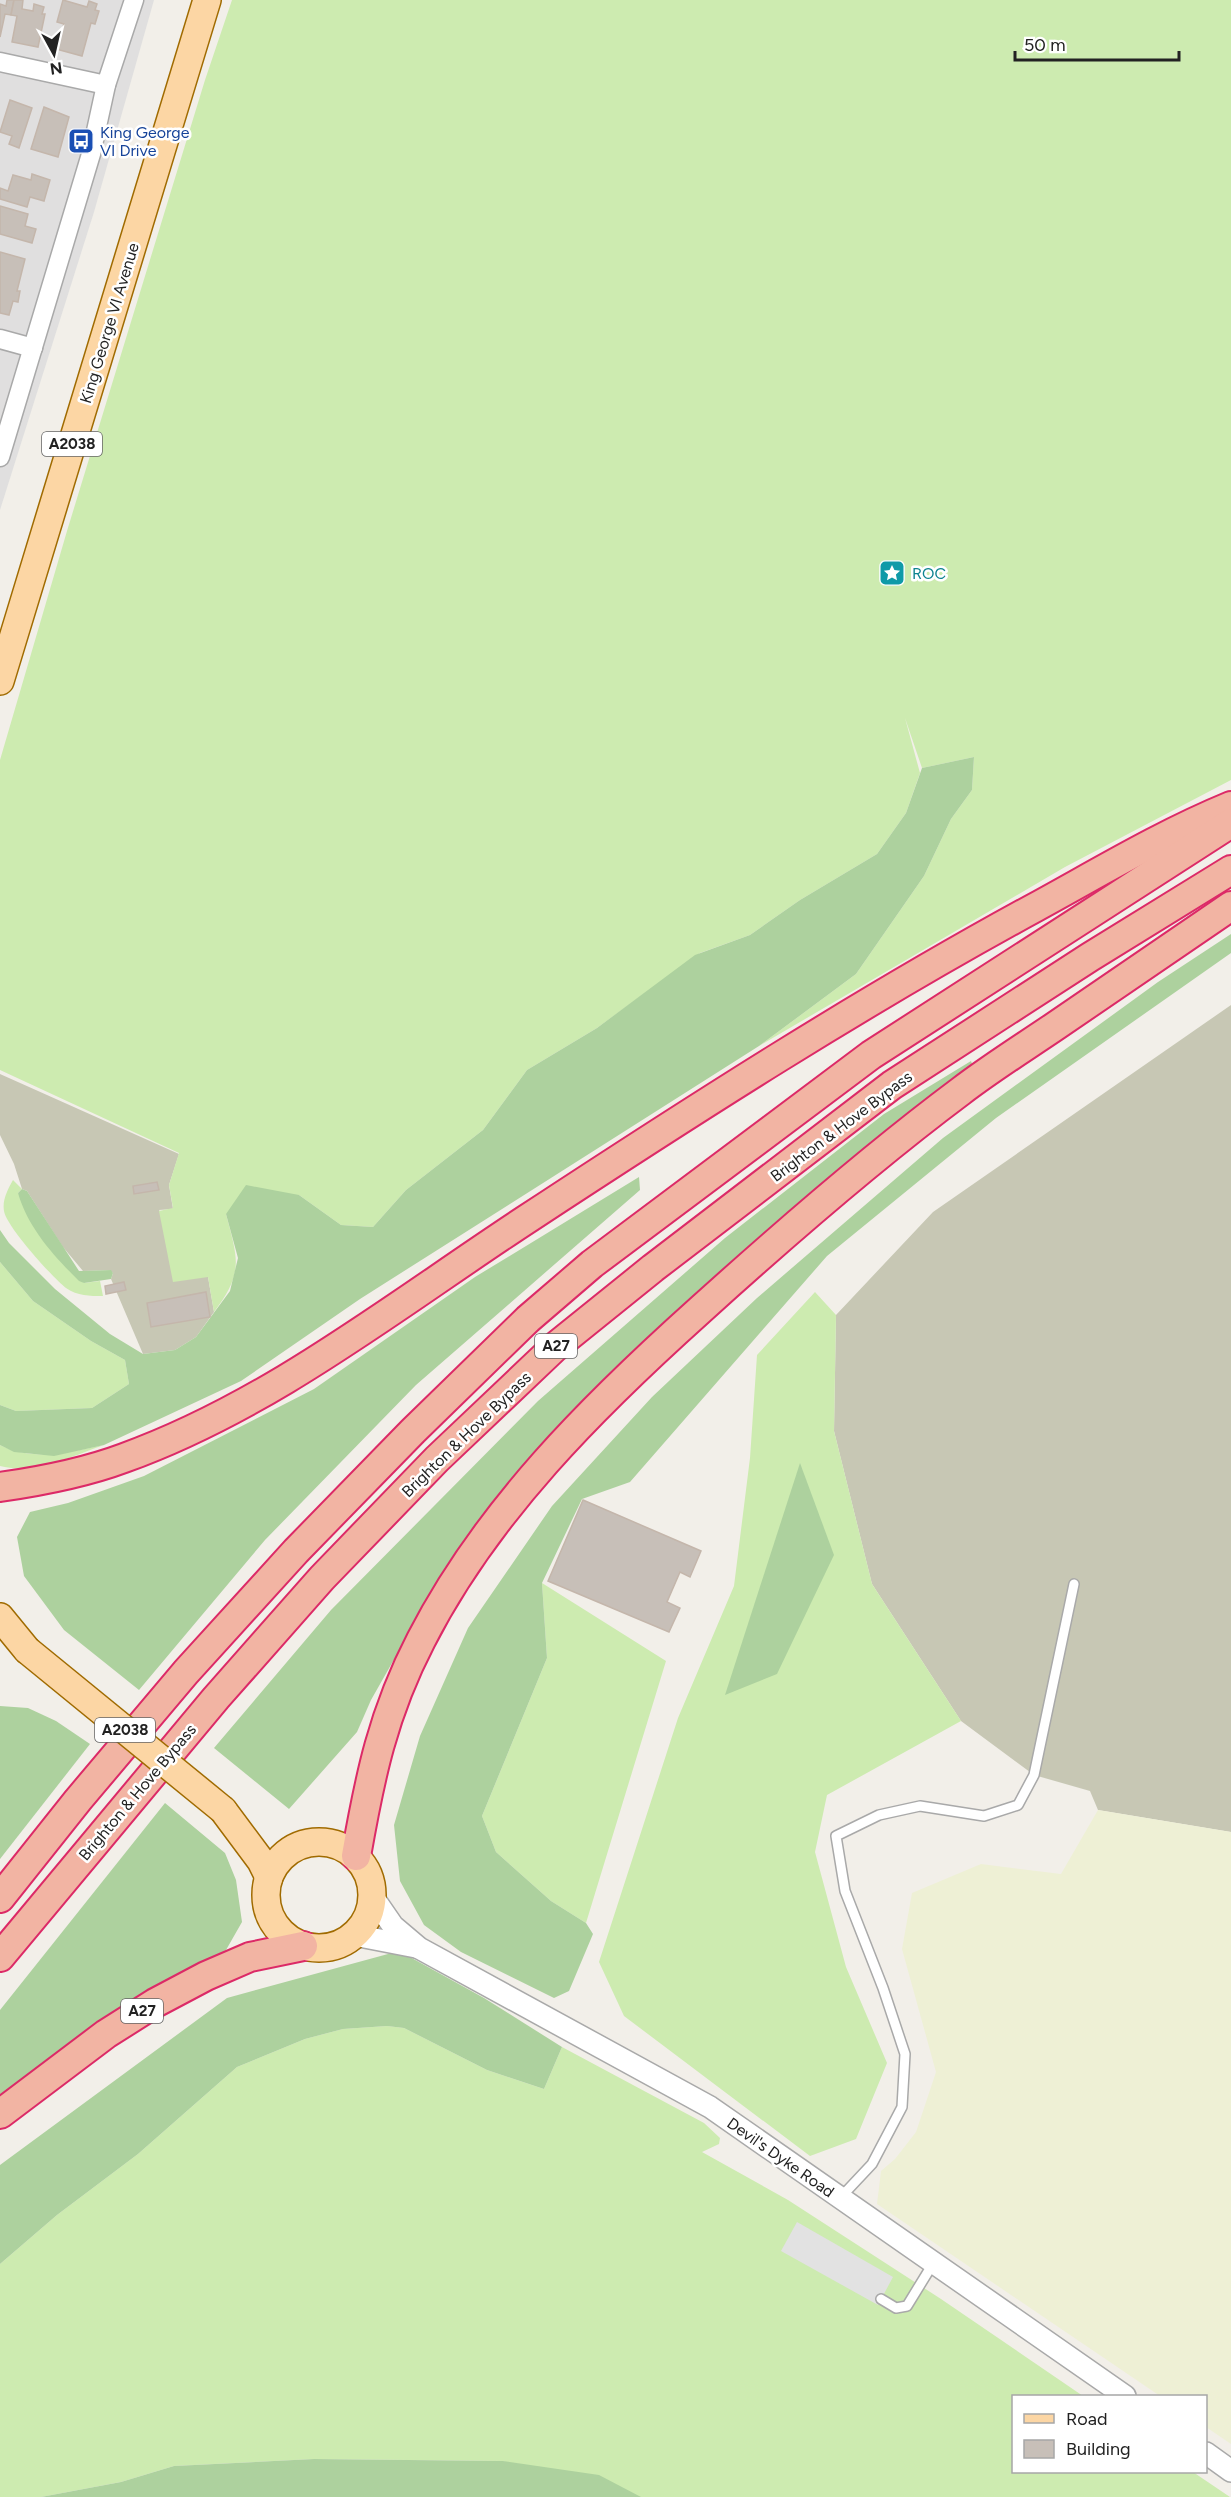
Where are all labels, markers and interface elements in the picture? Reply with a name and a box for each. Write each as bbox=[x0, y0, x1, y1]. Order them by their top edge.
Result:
north arrow bbox=[24, 24, 84, 84]
scale bar bbox=[1015, 24, 1178, 62]
text: 50 m bbox=[1024, 34, 1066, 56]
text: N bbox=[49, 58, 63, 79]
place label: King George VI Drive bbox=[100, 123, 190, 160]
bus stop icon: King George VI Drive bbox=[66, 126, 96, 156]
street label: King George VI Avenue bbox=[76, 240, 143, 406]
road number: A2038 bbox=[42, 432, 102, 456]
place icon: ROC bbox=[877, 558, 907, 588]
place label: ROC bbox=[912, 564, 946, 583]
street label: Brighton & Hove Bypass bbox=[767, 1067, 916, 1186]
road number: A27 bbox=[535, 1334, 577, 1358]
street label: Brighton & Hove Bypass bbox=[398, 1368, 535, 1501]
road number: A2038 bbox=[95, 1718, 155, 1742]
street label: Brighton & Hove Bypass bbox=[75, 1720, 200, 1864]
road number: A27 bbox=[121, 1999, 163, 2023]
street label: Devil's Dyke Road bbox=[724, 2113, 838, 2201]
legend bbox=[1012, 2395, 1207, 2473]
text: Road bbox=[1066, 2408, 1107, 2430]
text: Building bbox=[1066, 2438, 1131, 2460]

